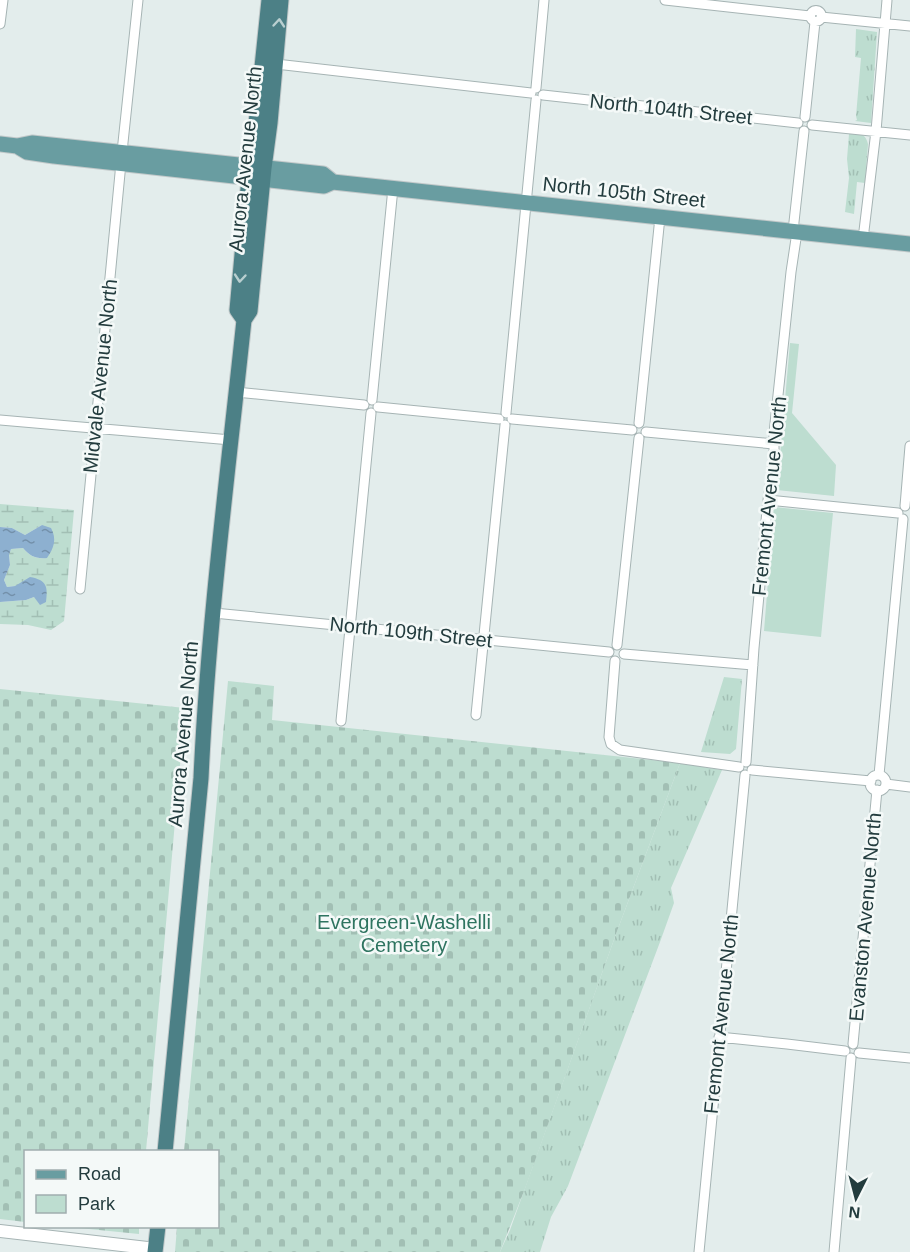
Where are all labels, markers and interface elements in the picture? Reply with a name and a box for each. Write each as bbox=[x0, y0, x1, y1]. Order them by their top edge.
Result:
one-way arrow bbox=[272, 18, 285, 27]
street label: Aurora Avenue North bbox=[224, 65, 266, 253]
street label: North 104th Street bbox=[589, 90, 754, 129]
street label: North 105th Street bbox=[542, 173, 707, 212]
one-way arrow bbox=[234, 273, 247, 282]
street label: Midvale Avenue North bbox=[79, 278, 121, 474]
street label: Fremont Avenue North bbox=[748, 395, 790, 597]
street label: North 109th Street bbox=[329, 613, 494, 652]
street label: Aurora Avenue North bbox=[164, 640, 202, 828]
street label: Evanston Avenue North bbox=[845, 812, 885, 1022]
park label: Evergreen-Washelli Cemetery bbox=[317, 911, 491, 956]
street label: Fremont Avenue North bbox=[700, 913, 742, 1115]
legend bbox=[24, 1150, 219, 1228]
text: Road bbox=[78, 1164, 121, 1184]
north arrow bbox=[826, 1168, 886, 1228]
text: Park bbox=[78, 1194, 116, 1214]
text: N bbox=[848, 1203, 861, 1221]

